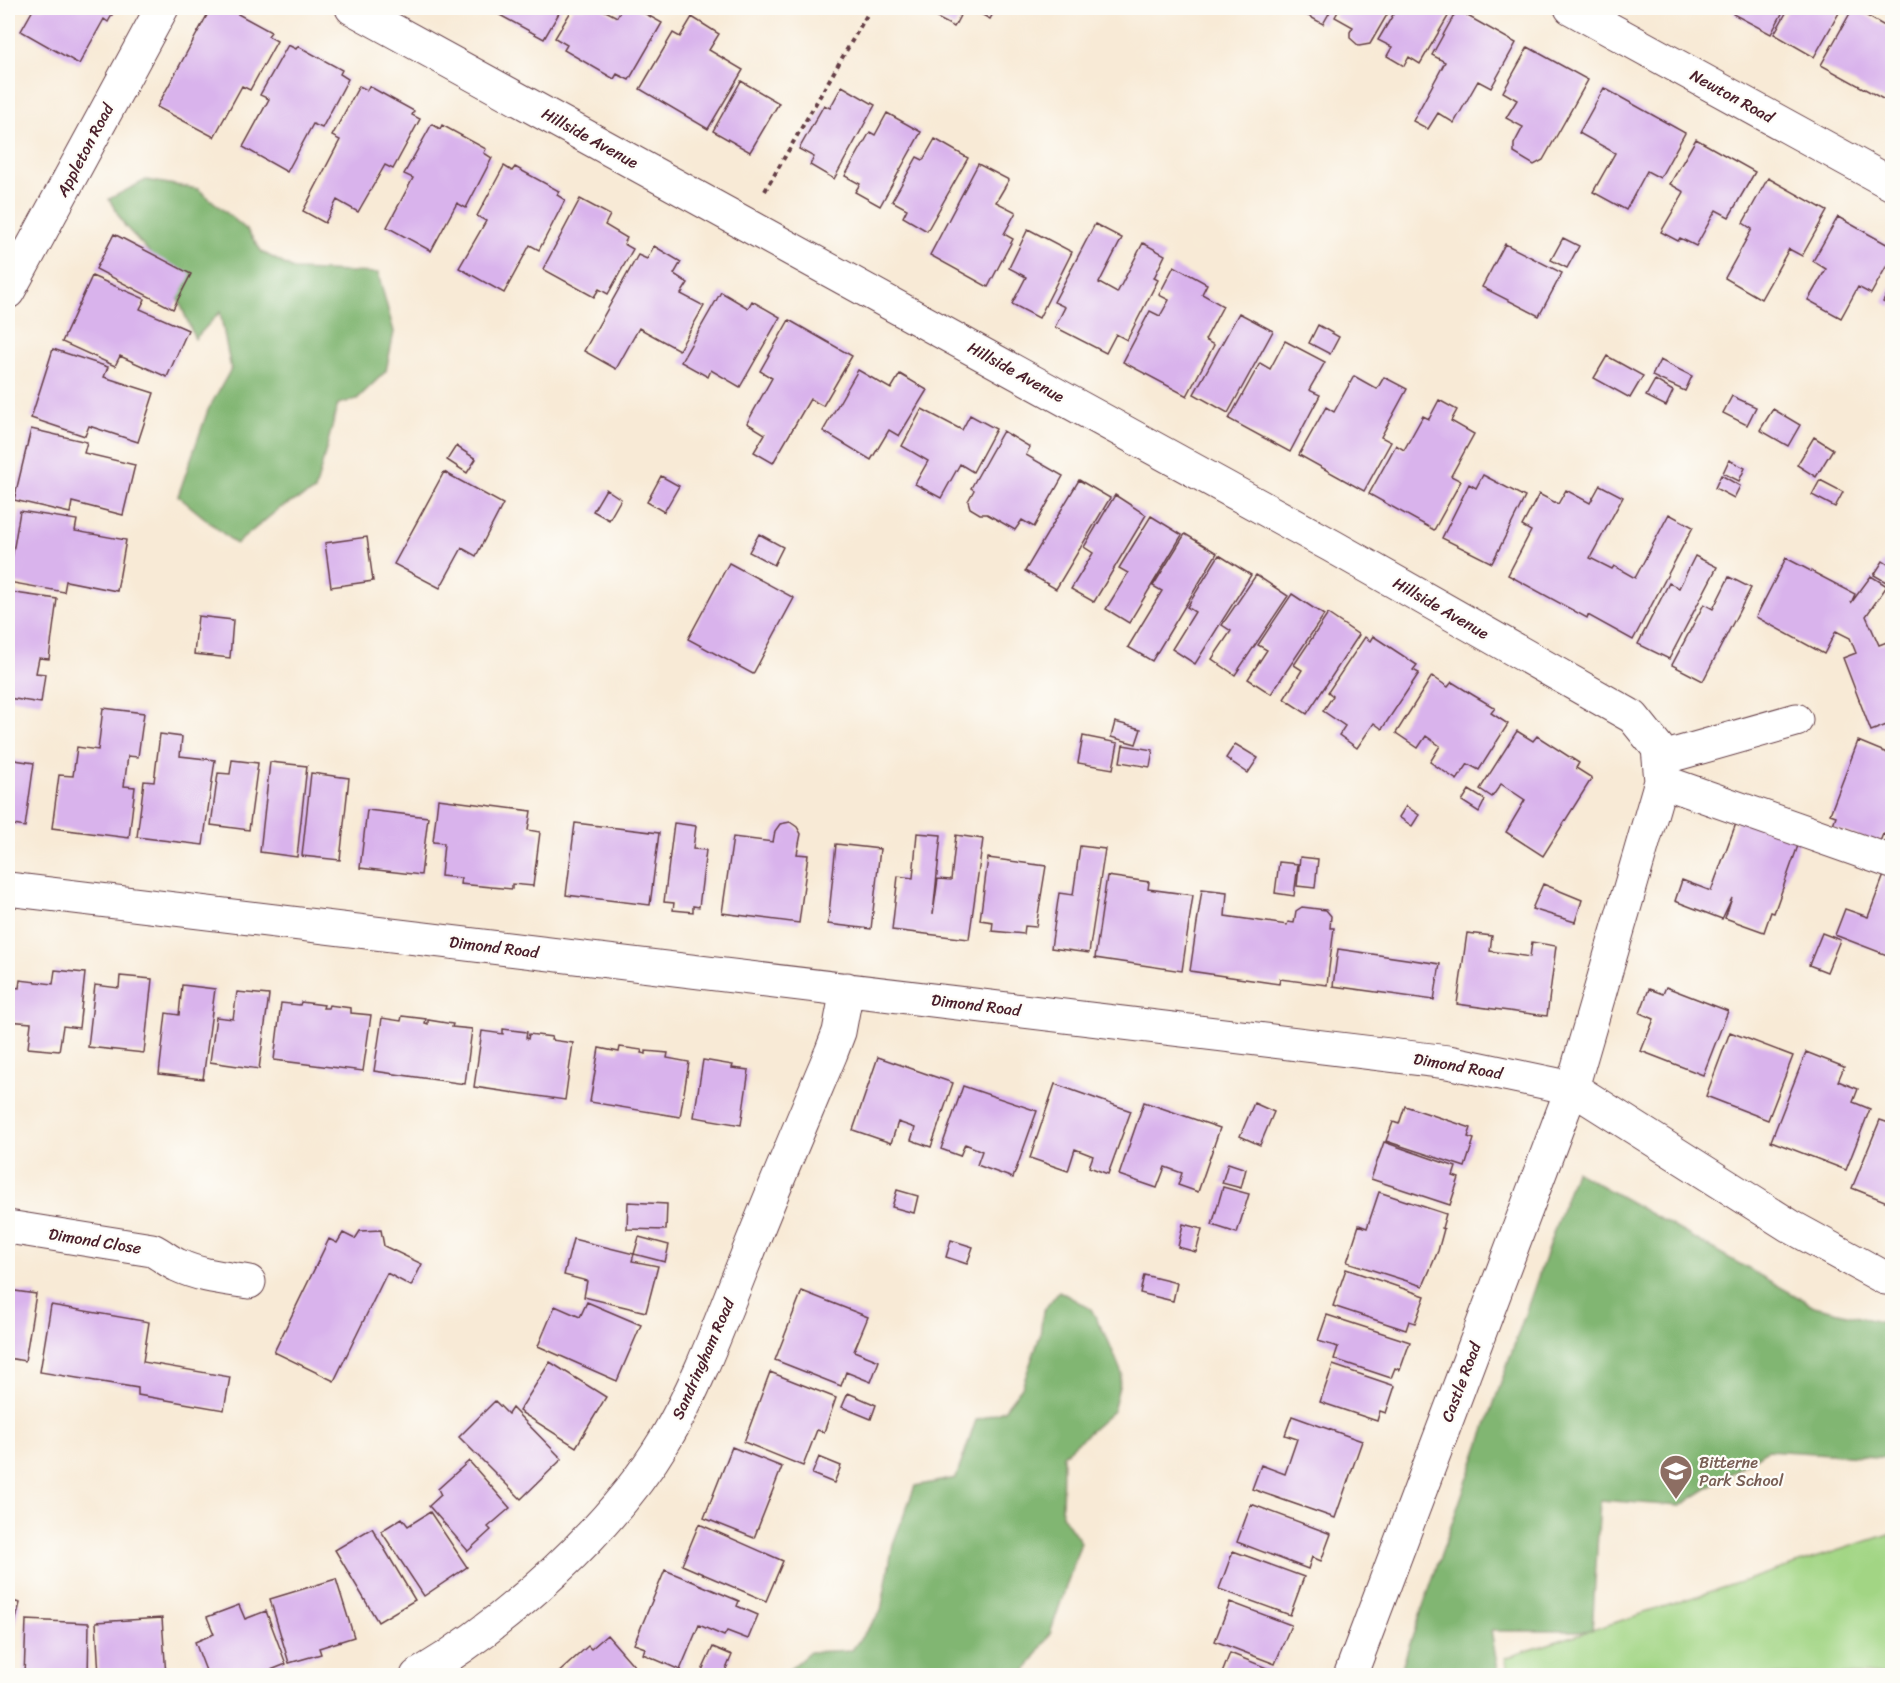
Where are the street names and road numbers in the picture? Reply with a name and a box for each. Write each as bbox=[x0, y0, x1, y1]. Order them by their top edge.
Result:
street label: Newton Road bbox=[1685, 61, 1781, 132]
street label: Appleton Road bbox=[48, 97, 123, 203]
street label: Hillside Avenue bbox=[536, 99, 644, 177]
street label: Hillside Avenue bbox=[962, 333, 1070, 411]
street label: Hillside Avenue bbox=[1387, 569, 1495, 648]
street label: Dimond Road bbox=[448, 927, 542, 967]
street label: Dimond Road bbox=[930, 985, 1024, 1025]
street label: Dimond Road bbox=[1411, 1044, 1506, 1088]
street label: Dimond Close bbox=[46, 1219, 144, 1263]
street label: Sandringham Road bbox=[663, 1292, 743, 1424]
street label: Castle Road bbox=[1433, 1336, 1490, 1426]

